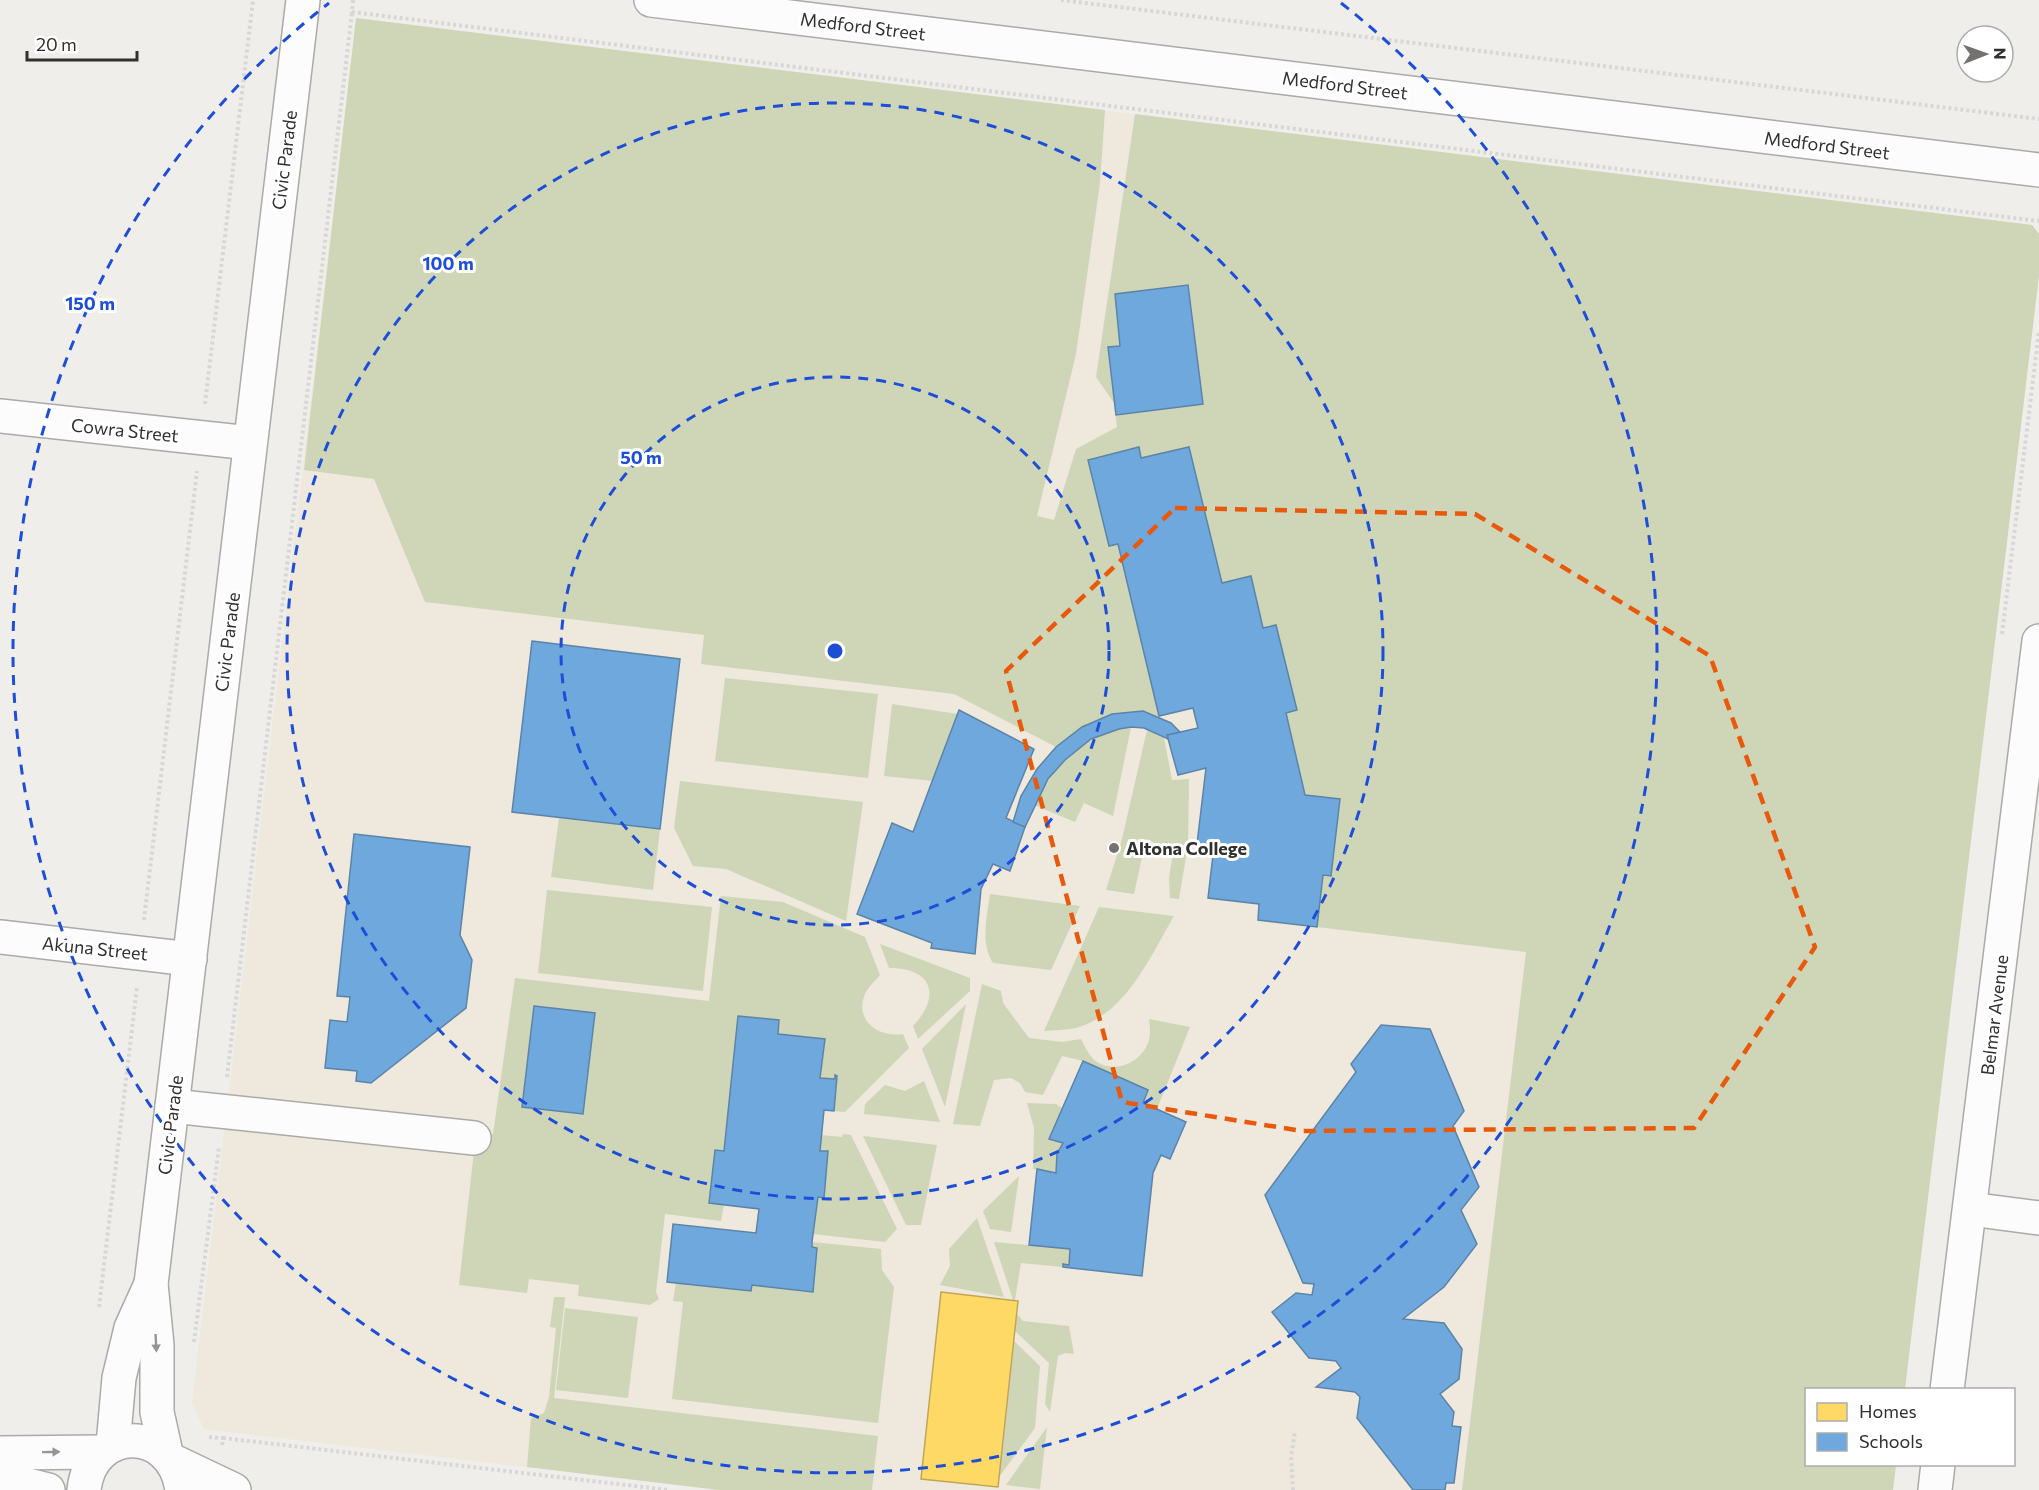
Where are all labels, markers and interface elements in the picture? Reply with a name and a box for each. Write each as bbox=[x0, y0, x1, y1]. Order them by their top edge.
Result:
street label: Medford Street bbox=[799, 7, 927, 45]
scale bar bbox=[27, 24, 136, 62]
north arrow bbox=[1955, 24, 2015, 84]
text: 20 m bbox=[36, 33, 77, 55]
text: N bbox=[1991, 48, 2010, 60]
street label: Medford Street bbox=[1281, 66, 1409, 104]
street label: Civic Parade bbox=[267, 109, 301, 211]
street label: Medford Street bbox=[1763, 126, 1891, 164]
text: 100 m bbox=[422, 252, 474, 274]
text: 150 m bbox=[65, 292, 115, 314]
street label: Cowra Street bbox=[70, 413, 180, 447]
text: 50 m bbox=[620, 446, 662, 468]
street label: Civic Parade bbox=[210, 591, 244, 693]
centre of rings bbox=[825, 641, 845, 661]
place label: Altona College bbox=[1126, 837, 1247, 859]
marker: Altona College bbox=[1107, 841, 1121, 855]
street label: Akuna Street bbox=[41, 932, 149, 964]
street label: Belmar Avenue bbox=[1976, 953, 2012, 1077]
street label: Civic Parade bbox=[153, 1074, 187, 1176]
one-way arrow bbox=[152, 1333, 161, 1352]
legend bbox=[1805, 1388, 2015, 1466]
text: Homes bbox=[1859, 1400, 1917, 1422]
text: Schools bbox=[1859, 1430, 1923, 1452]
one-way arrow bbox=[41, 1448, 60, 1457]

